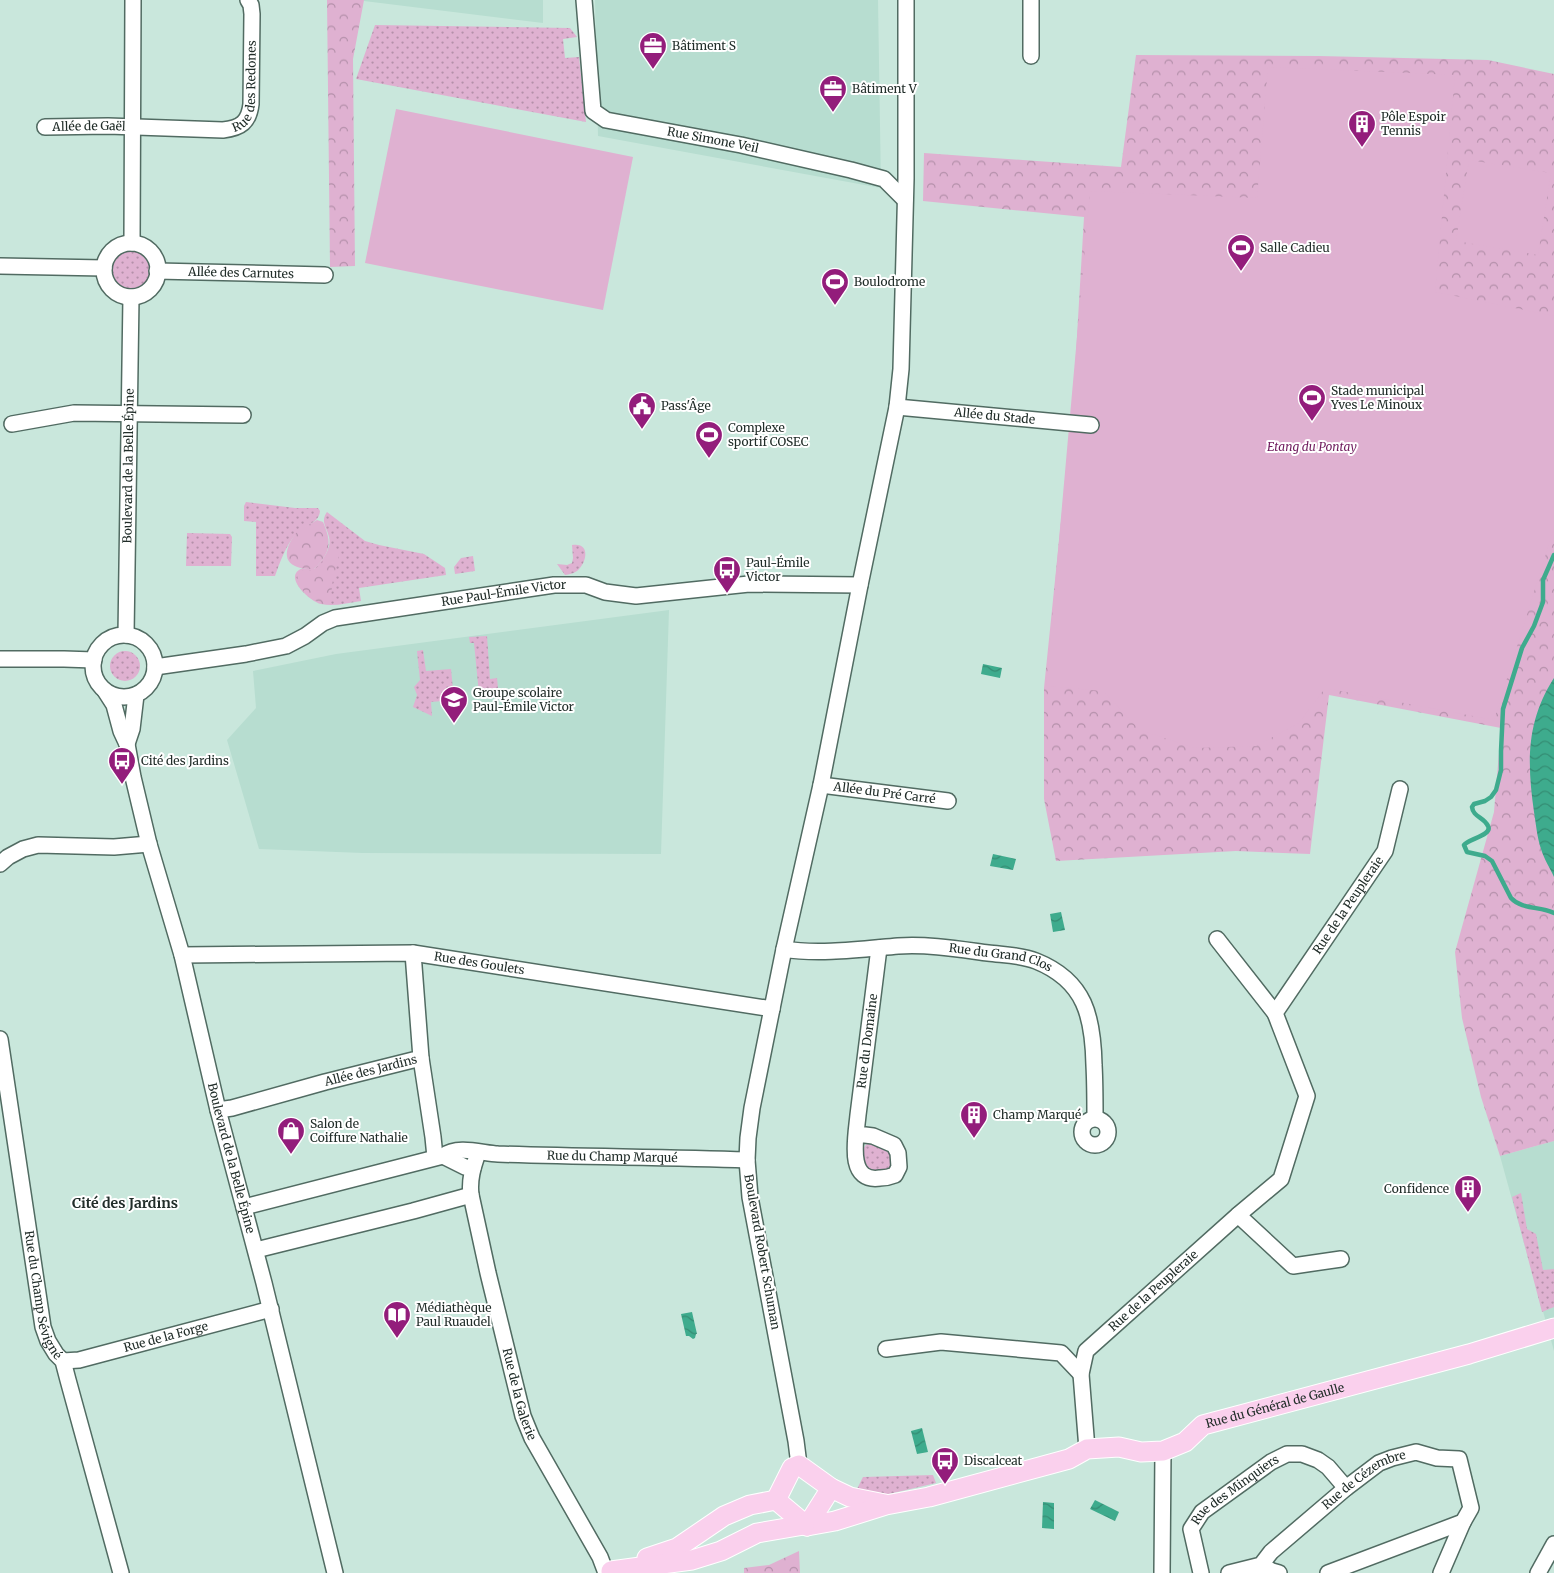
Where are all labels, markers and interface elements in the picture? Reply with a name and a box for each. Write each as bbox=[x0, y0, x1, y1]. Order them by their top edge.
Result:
office icon: Bâtiment S bbox=[638, 31, 668, 70]
place label: Bâtiment S bbox=[672, 38, 736, 53]
street label: Rue des Redones bbox=[230, 40, 259, 135]
office icon: Bâtiment V bbox=[818, 74, 848, 113]
place label: Bâtiment V bbox=[852, 81, 918, 96]
building icon: Pôle Espoir Tennis bbox=[1347, 109, 1377, 148]
place label: Pôle Espoir Tennis bbox=[1381, 109, 1446, 138]
street label: Allée de Gaël bbox=[51, 118, 126, 134]
street label: Rue Simone Veil bbox=[666, 123, 761, 156]
sports icon: Salle Cadieu bbox=[1226, 233, 1256, 272]
place label: Salle Cadieu bbox=[1260, 240, 1330, 255]
street label: Allée des Carnutes bbox=[187, 264, 294, 281]
sports icon: Boulodrome bbox=[820, 267, 850, 306]
place label: Boulodrome bbox=[854, 274, 925, 289]
sports icon: Stade municipal Yves Le Minoux bbox=[1297, 383, 1327, 422]
place label: Stade municipal Yves Le Minoux bbox=[1330, 383, 1424, 412]
street label: Boulevard de la Belle Épine bbox=[119, 388, 137, 544]
public building icon: Pass'Âge bbox=[627, 391, 657, 430]
place label: Pass'Âge bbox=[661, 398, 711, 413]
street label: Allée du Stade bbox=[952, 404, 1036, 427]
sports icon: Complexe sportif COSEC bbox=[694, 420, 724, 459]
place label: Complexe sportif COSEC bbox=[728, 420, 809, 449]
park label: Etang du Pontay bbox=[1267, 439, 1357, 454]
bus stop icon: Paul-Émile Victor bbox=[712, 555, 742, 594]
place label: Paul-Émile Victor bbox=[745, 555, 810, 584]
street label: Rue Paul-Émile Victor bbox=[440, 577, 567, 609]
school or university icon: Groupe scolaire Paul-Émile Victor bbox=[439, 685, 469, 724]
place label: Groupe scolaire Paul-Émile Victor bbox=[473, 685, 575, 714]
bus stop icon: Cité des Jardins bbox=[107, 746, 137, 785]
place label: Cité des Jardins bbox=[141, 753, 229, 768]
street label: Allée du Pré Carré bbox=[832, 779, 936, 806]
street label: Rue de la Peupleraie bbox=[1309, 853, 1386, 957]
street label: Rue du Grand Clos bbox=[948, 940, 1055, 975]
street label: Rue des Goulets bbox=[433, 948, 526, 977]
street label: Rue du Domaine bbox=[853, 993, 880, 1089]
street label: Allée des Jardins bbox=[322, 1051, 419, 1089]
street label: Boulevard de la Belle Épine bbox=[205, 1081, 258, 1235]
building icon: Champ Marqué bbox=[959, 1100, 989, 1139]
place label: Champ Marqué bbox=[993, 1107, 1081, 1122]
shop icon: Salon de Coiffure Nathalie bbox=[276, 1116, 306, 1155]
place label: Salon de Coiffure Nathalie bbox=[310, 1116, 408, 1145]
street label: Rue du Champ Marqué bbox=[547, 1147, 678, 1165]
street label: Boulevard Robert Schuman bbox=[741, 1173, 784, 1331]
building icon: Confidence bbox=[1453, 1174, 1483, 1213]
place label: Confidence bbox=[1384, 1181, 1449, 1196]
district label: Cité des Jardins bbox=[72, 1194, 178, 1212]
street label: Rue du Champ Sévigné bbox=[22, 1229, 65, 1362]
street label: Rue de la Peupleraie bbox=[1105, 1247, 1201, 1334]
library icon: Médiathèque Paul Ruaudel bbox=[382, 1300, 412, 1339]
place label: Médiathèque Paul Ruaudel bbox=[416, 1300, 492, 1329]
street label: Rue de la Forge bbox=[122, 1318, 210, 1355]
street label: Rue de la Galerie bbox=[500, 1347, 540, 1442]
street label: Rue du Général de Gaulle bbox=[1204, 1380, 1346, 1431]
bus stop icon: Discalceat bbox=[930, 1446, 960, 1485]
street label: Rue de Cézembre bbox=[1319, 1447, 1407, 1512]
street label: Rue des Minquiers bbox=[1188, 1451, 1281, 1527]
place label: Discalceat bbox=[964, 1453, 1023, 1468]

